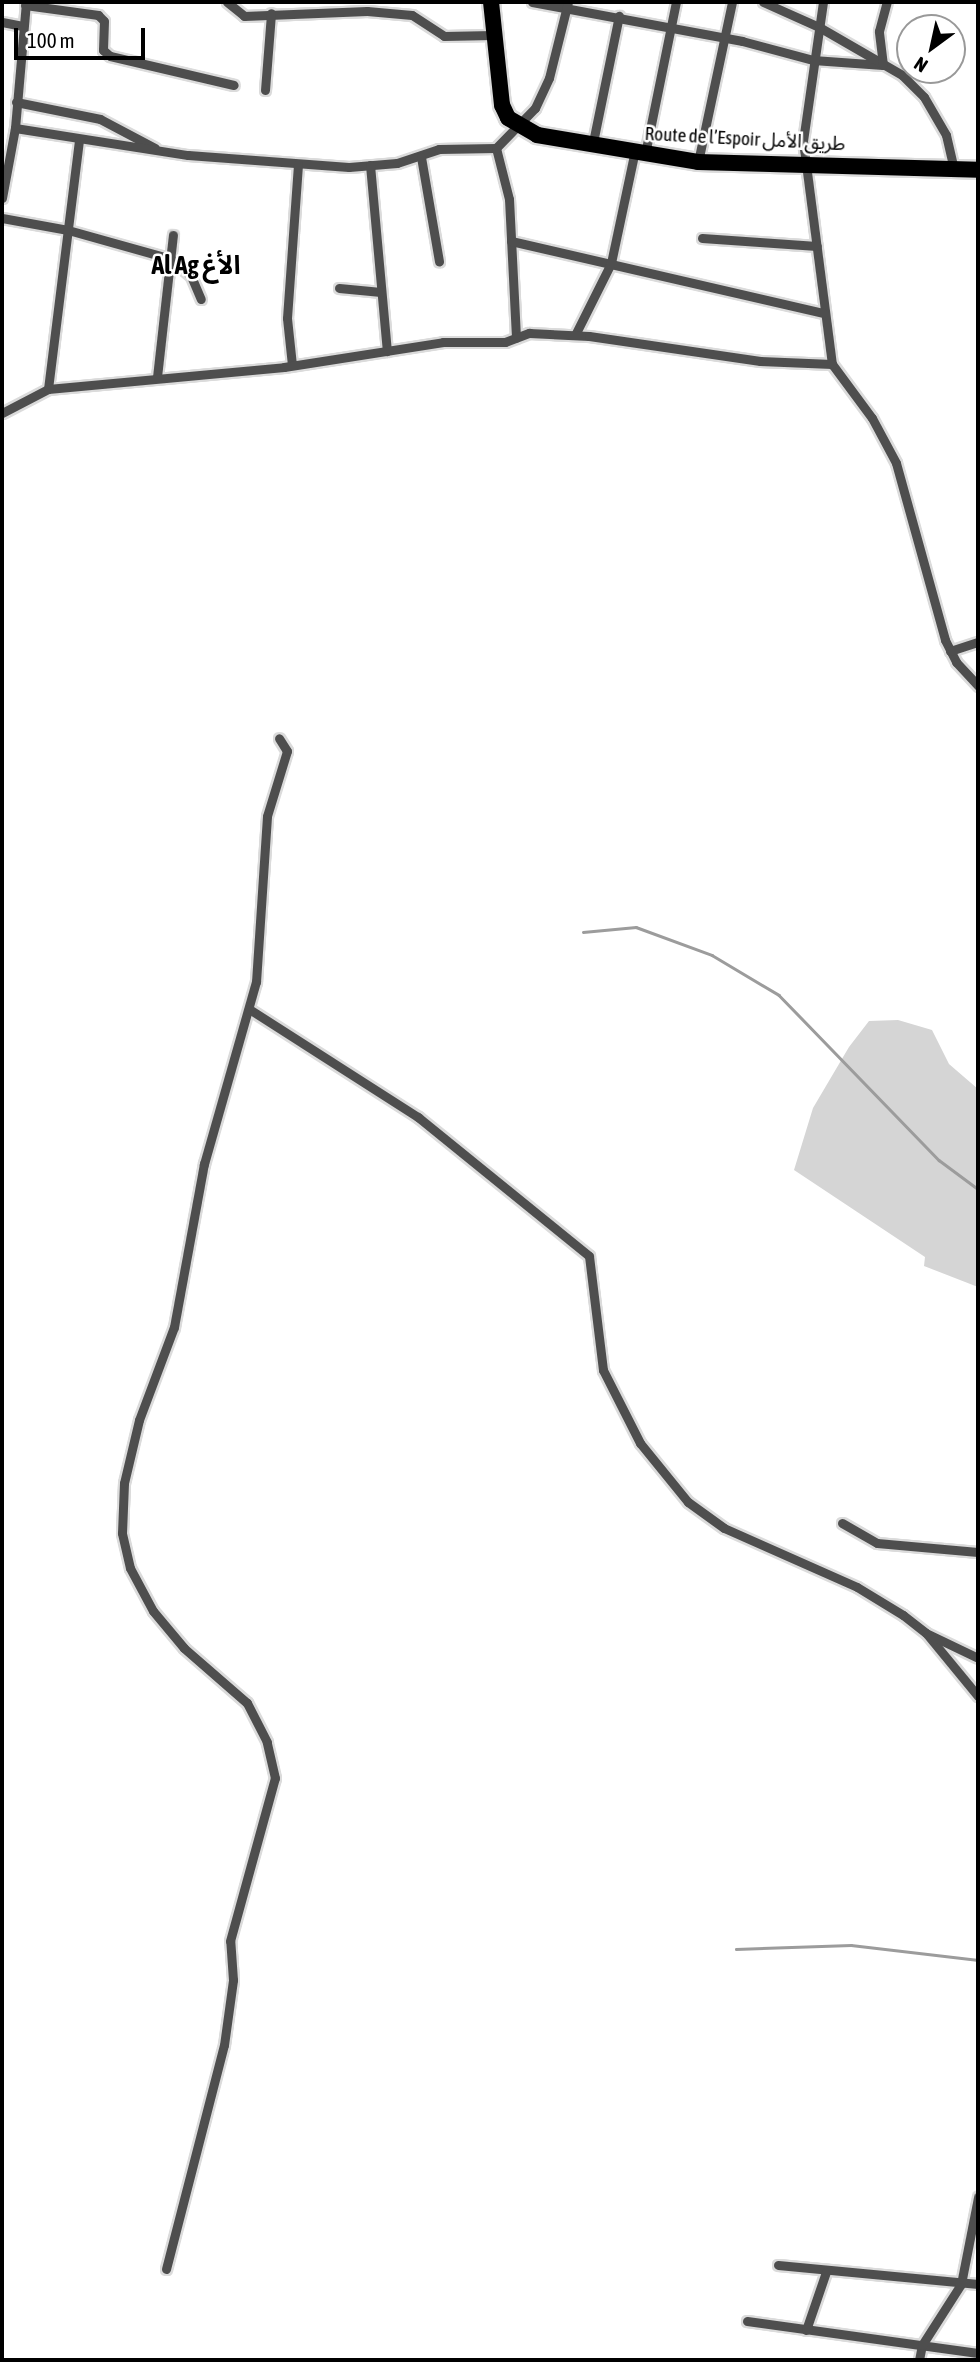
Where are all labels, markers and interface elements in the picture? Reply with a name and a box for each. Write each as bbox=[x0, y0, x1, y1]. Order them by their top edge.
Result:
scale bar bbox=[18, 14, 149, 58]
north arrow bbox=[896, 14, 966, 84]
text: 100 m bbox=[27, 28, 75, 52]
text: N bbox=[910, 53, 931, 77]
street label: Route de l’Espoir طريق الأمل bbox=[644, 122, 846, 156]
district label: Al Ag الأغ bbox=[151, 250, 241, 282]

